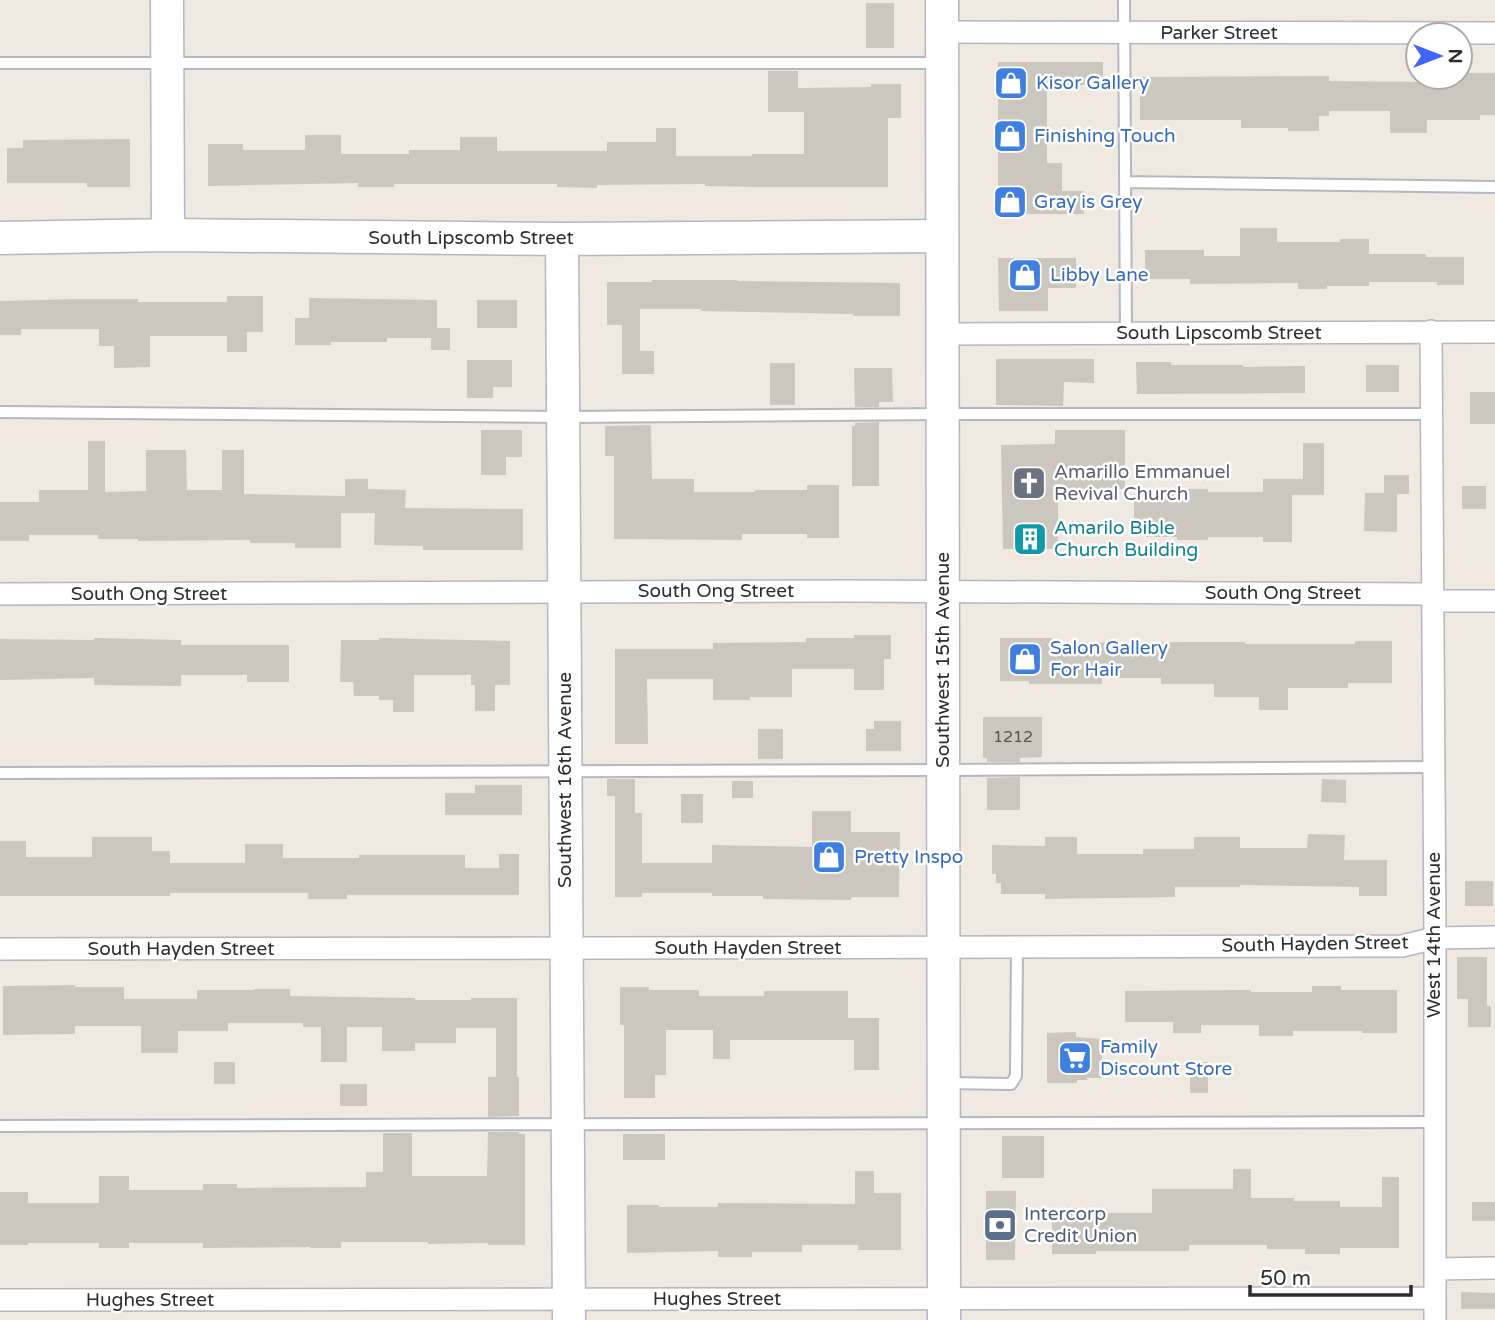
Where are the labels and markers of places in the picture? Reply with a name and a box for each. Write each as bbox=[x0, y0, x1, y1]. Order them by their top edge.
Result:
shop icon: Kisor Gallery bbox=[992, 64, 1030, 102]
place label: Kisor Gallery bbox=[1036, 72, 1149, 94]
shop icon: Finishing Touch bbox=[991, 117, 1029, 155]
place label: Finishing Touch bbox=[1034, 125, 1175, 147]
shop icon: Gray is Grey bbox=[991, 183, 1029, 221]
place label: Gray is Grey bbox=[1034, 191, 1142, 213]
shop icon: Libby Lane bbox=[1006, 256, 1044, 294]
place label: Libby Lane bbox=[1050, 264, 1149, 286]
place label: Amarillo Emmanuel Revival Church bbox=[1054, 461, 1230, 505]
church icon: Amarillo Emmanuel Revival Church bbox=[1010, 464, 1048, 502]
place label: Amarilo Bible Church Building bbox=[1054, 517, 1198, 561]
building icon: Amarilo Bible Church Building bbox=[1011, 520, 1049, 558]
place label: Salon Gallery For Hair bbox=[1050, 637, 1168, 681]
shop icon: Salon Gallery For Hair bbox=[1006, 640, 1044, 678]
shop icon: Pretty Inspo bbox=[810, 838, 848, 876]
place label: Pretty Inspo bbox=[854, 846, 963, 868]
place label: Family Discount Store bbox=[1100, 1036, 1232, 1080]
supermarket icon: Family Discount Store bbox=[1056, 1039, 1094, 1077]
place label: Intercorp Credit Union bbox=[1024, 1203, 1137, 1247]
bank icon: Intercorp Credit Union bbox=[981, 1206, 1019, 1244]

